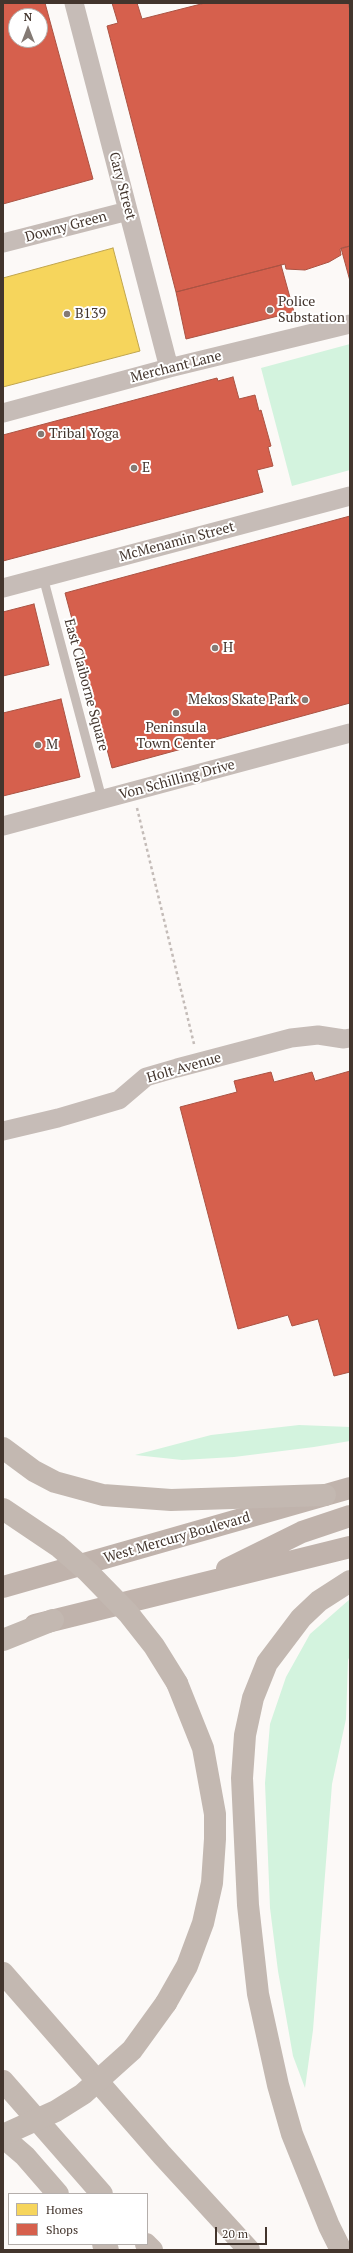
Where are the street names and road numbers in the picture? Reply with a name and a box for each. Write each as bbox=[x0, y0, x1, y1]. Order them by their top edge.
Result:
street label: Cary Street bbox=[105, 150, 139, 222]
street label: Downy Green bbox=[23, 208, 109, 246]
street label: Merchant Lane bbox=[129, 348, 223, 386]
street label: McMenamin Street bbox=[118, 519, 236, 565]
street label: East Claiborne Square bbox=[60, 617, 112, 753]
street label: Von Schilling Drive bbox=[117, 756, 237, 804]
street label: Holt Avenue bbox=[145, 1049, 223, 1087]
street label: West Mercury Boulevard bbox=[102, 1509, 252, 1567]

